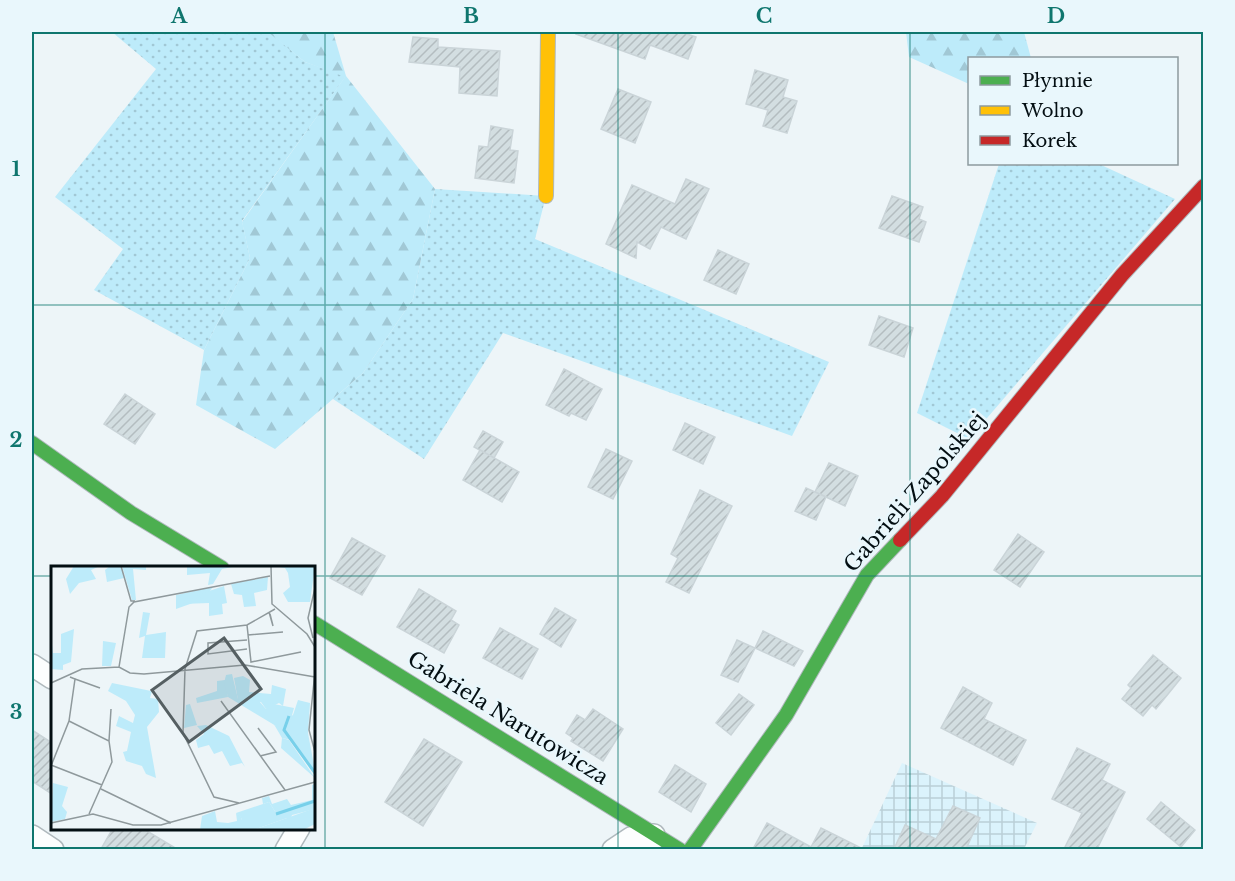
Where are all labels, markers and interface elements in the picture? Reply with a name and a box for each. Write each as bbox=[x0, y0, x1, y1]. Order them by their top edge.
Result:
text: A bbox=[170, 4, 188, 28]
text: B bbox=[463, 4, 479, 28]
text: C bbox=[756, 4, 772, 28]
text: D bbox=[1047, 4, 1065, 28]
legend bbox=[968, 57, 1178, 165]
text: Płynnie bbox=[1022, 70, 1093, 92]
text: Wolno bbox=[1021, 100, 1084, 122]
text: Korek bbox=[1022, 130, 1077, 152]
text: 1 bbox=[12, 157, 21, 181]
street label: Gabrieli Zapolskiej bbox=[838, 407, 992, 577]
text: 2 bbox=[9, 428, 23, 452]
inset map bbox=[51, 566, 315, 830]
street label: Gabriela Narutowicza bbox=[403, 646, 614, 791]
text: 3 bbox=[10, 700, 22, 724]

